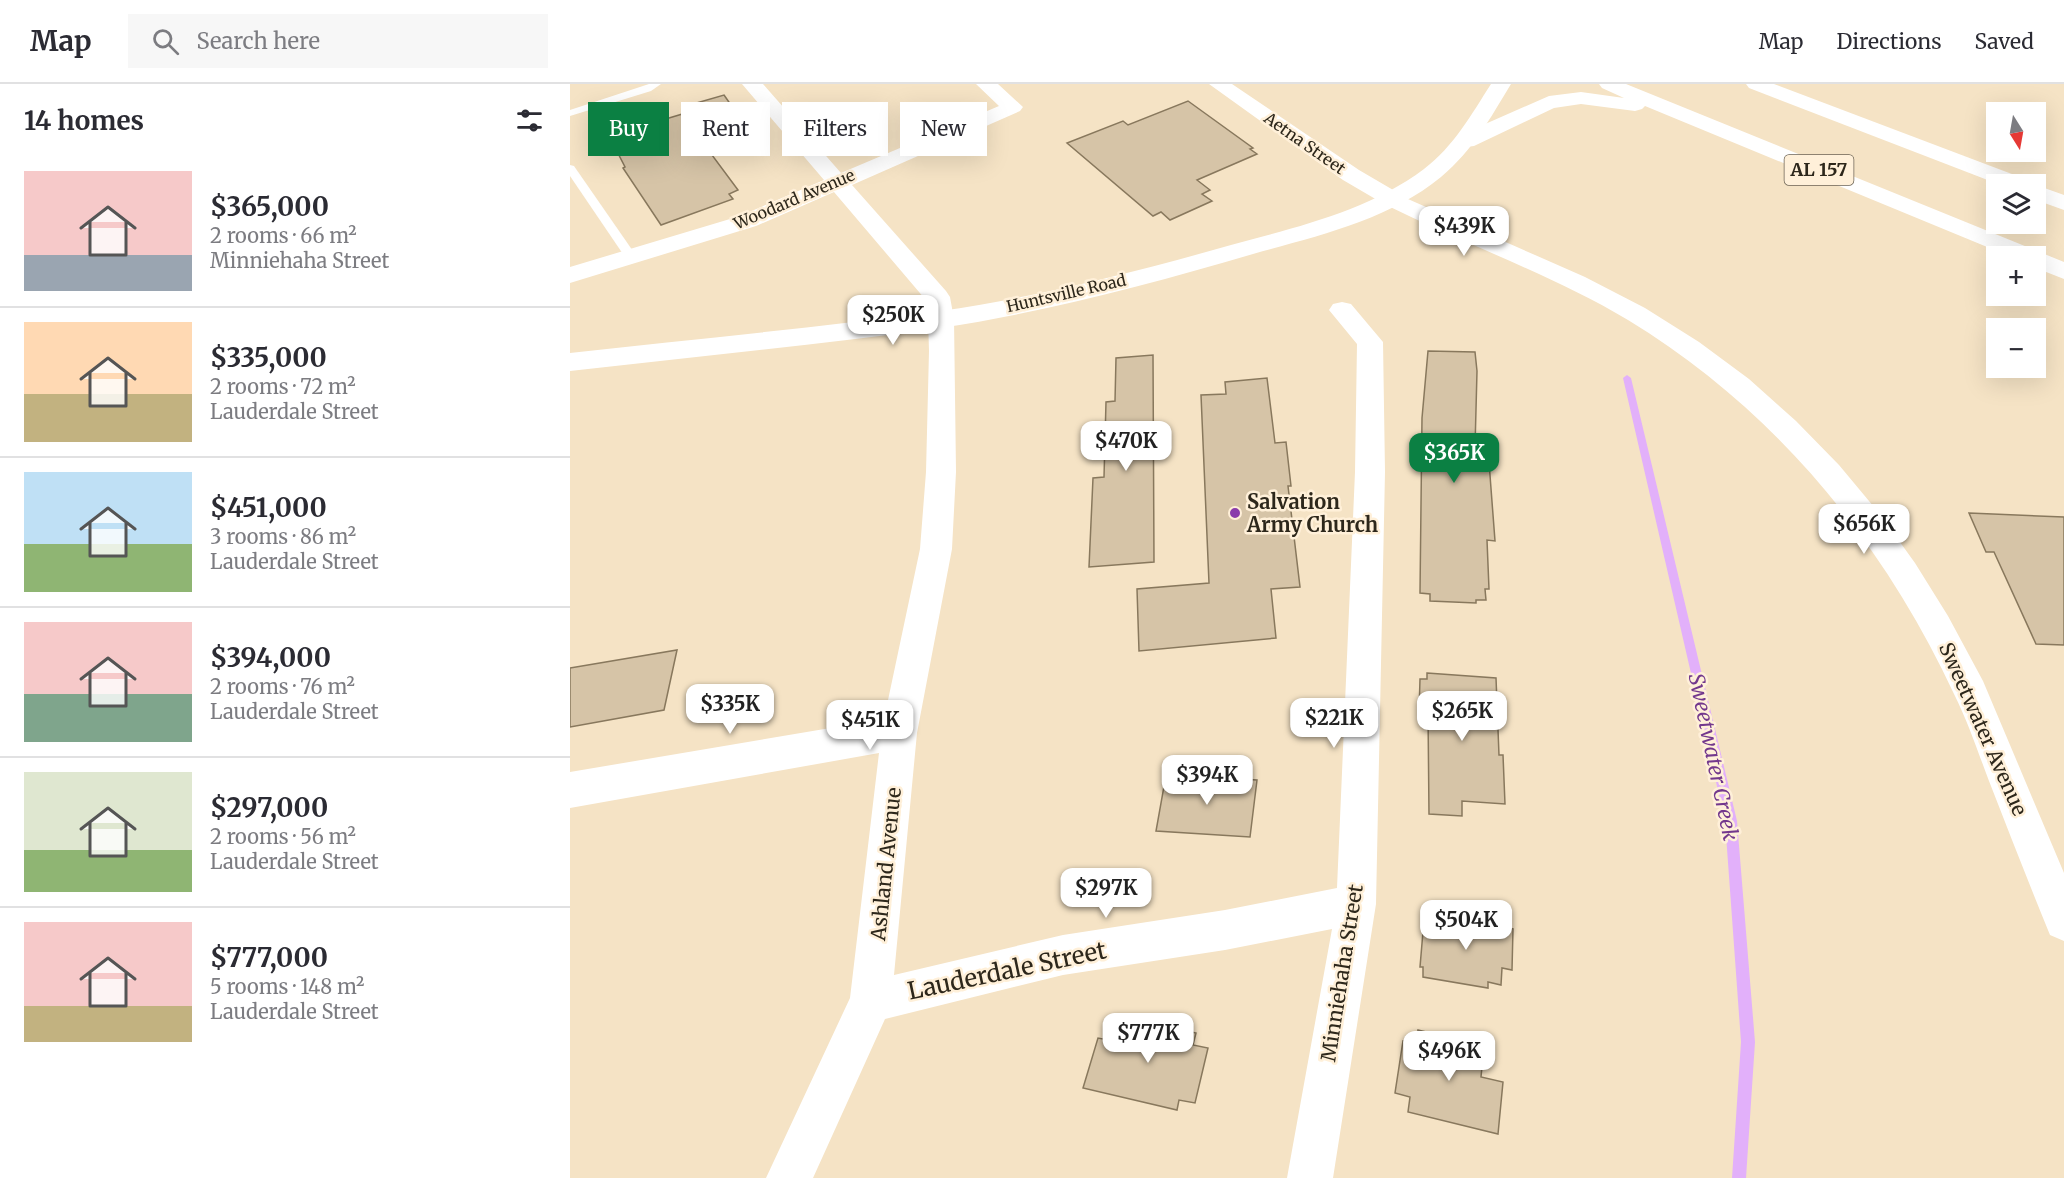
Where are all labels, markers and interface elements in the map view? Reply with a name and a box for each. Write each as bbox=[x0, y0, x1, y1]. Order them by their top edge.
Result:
search box bbox=[128, 14, 548, 68]
text: Map bbox=[30, 23, 92, 59]
icon: search bbox=[149, 25, 182, 58]
text: Search here bbox=[197, 27, 320, 55]
text: Map bbox=[1759, 28, 1803, 55]
text: Directions bbox=[1836, 28, 1941, 55]
text: Saved bbox=[1974, 28, 2034, 55]
chip: Buy bbox=[588, 102, 669, 156]
chip: Rent bbox=[681, 102, 770, 156]
chip: Filters bbox=[782, 102, 888, 156]
chip: New bbox=[900, 102, 987, 156]
north arrow bbox=[1986, 102, 2046, 162]
map controls bbox=[1986, 102, 2046, 378]
text: 14 homes bbox=[24, 104, 144, 137]
icon: filters bbox=[513, 104, 546, 137]
street label: Aetna Street bbox=[1260, 107, 1350, 179]
road number: AL 157 bbox=[1784, 155, 1854, 185]
street label: Woodard Avenue bbox=[730, 165, 857, 234]
button: layers bbox=[1986, 174, 2046, 234]
text: $365,000 bbox=[210, 190, 329, 223]
icon: home bbox=[72, 195, 144, 267]
pin: $439K bbox=[1422, 206, 1506, 257]
text: $439K bbox=[1433, 213, 1495, 238]
text: 2 rooms · 66 m² bbox=[210, 223, 357, 248]
button: + bbox=[1986, 246, 2046, 306]
text: Minniehaha Street bbox=[210, 248, 389, 273]
street label: Huntsville Road bbox=[1004, 269, 1128, 316]
pin: $250K bbox=[851, 295, 935, 346]
text: $250K bbox=[861, 302, 925, 327]
button: − bbox=[1986, 318, 2046, 378]
text: $335,000 bbox=[210, 341, 327, 374]
icon: home bbox=[72, 346, 144, 418]
text: 2 rooms · 72 m² bbox=[210, 374, 356, 399]
text: Lauderdale Street bbox=[210, 399, 379, 424]
pin: $470K bbox=[1084, 421, 1168, 472]
text: $470K bbox=[1095, 428, 1157, 453]
pin: $365K bbox=[1412, 433, 1496, 484]
text: $365K bbox=[1423, 440, 1485, 465]
place label: Salvation Army Church bbox=[1246, 489, 1379, 537]
text: $451,000 bbox=[210, 491, 327, 524]
icon: home bbox=[72, 496, 144, 568]
pin: $656K bbox=[1822, 504, 1906, 555]
marker: Salvation Army Church bbox=[1228, 506, 1242, 520]
text: $656K bbox=[1833, 511, 1895, 536]
text: 3 rooms · 86 m² bbox=[210, 524, 356, 549]
text: Lauderdale Street bbox=[210, 549, 379, 574]
street label: Sweetwater Avenue bbox=[1934, 638, 2033, 819]
text: $394,000 bbox=[210, 641, 331, 674]
icon: home bbox=[72, 646, 144, 718]
water label: Sweetwater Creek bbox=[1683, 671, 1744, 843]
text: 2 rooms · 76 m² bbox=[210, 674, 355, 699]
pin: $335K bbox=[688, 684, 772, 735]
text: $335K bbox=[700, 691, 760, 716]
pin: $265K bbox=[1420, 691, 1504, 742]
pin: $221K bbox=[1292, 698, 1376, 749]
text: $265K bbox=[1431, 698, 1493, 723]
text: Lauderdale Street bbox=[210, 699, 379, 724]
pin: $451K bbox=[828, 700, 912, 751]
text: $221K bbox=[1304, 705, 1364, 730]
text: $451K bbox=[840, 707, 900, 732]
pin: $394K bbox=[1165, 755, 1249, 806]
text: $394K bbox=[1176, 762, 1238, 787]
street label: Ashland Avenue bbox=[865, 786, 906, 943]
text: $297,000 bbox=[210, 791, 328, 824]
icon: home bbox=[72, 796, 144, 868]
text: 2 rooms · 56 m² bbox=[210, 824, 356, 849]
text: Lauderdale Street bbox=[210, 849, 379, 874]
pin: $297K bbox=[1064, 868, 1148, 919]
text: $297K bbox=[1075, 875, 1137, 900]
street label: Minniehaha Street bbox=[1315, 882, 1368, 1063]
pin: $504K bbox=[1424, 900, 1508, 951]
text: $504K bbox=[1434, 907, 1498, 932]
street label: Lauderdale Street bbox=[905, 934, 1110, 1007]
text: $777,000 bbox=[210, 941, 328, 974]
icon: home bbox=[72, 946, 144, 1018]
text: 5 rooms · 148 m² bbox=[210, 974, 364, 999]
text: Lauderdale Street bbox=[210, 999, 379, 1024]
pin: $777K bbox=[1106, 1013, 1190, 1064]
text: $777K bbox=[1117, 1020, 1179, 1045]
pin: $496K bbox=[1407, 1031, 1491, 1082]
text: $496K bbox=[1417, 1038, 1481, 1063]

